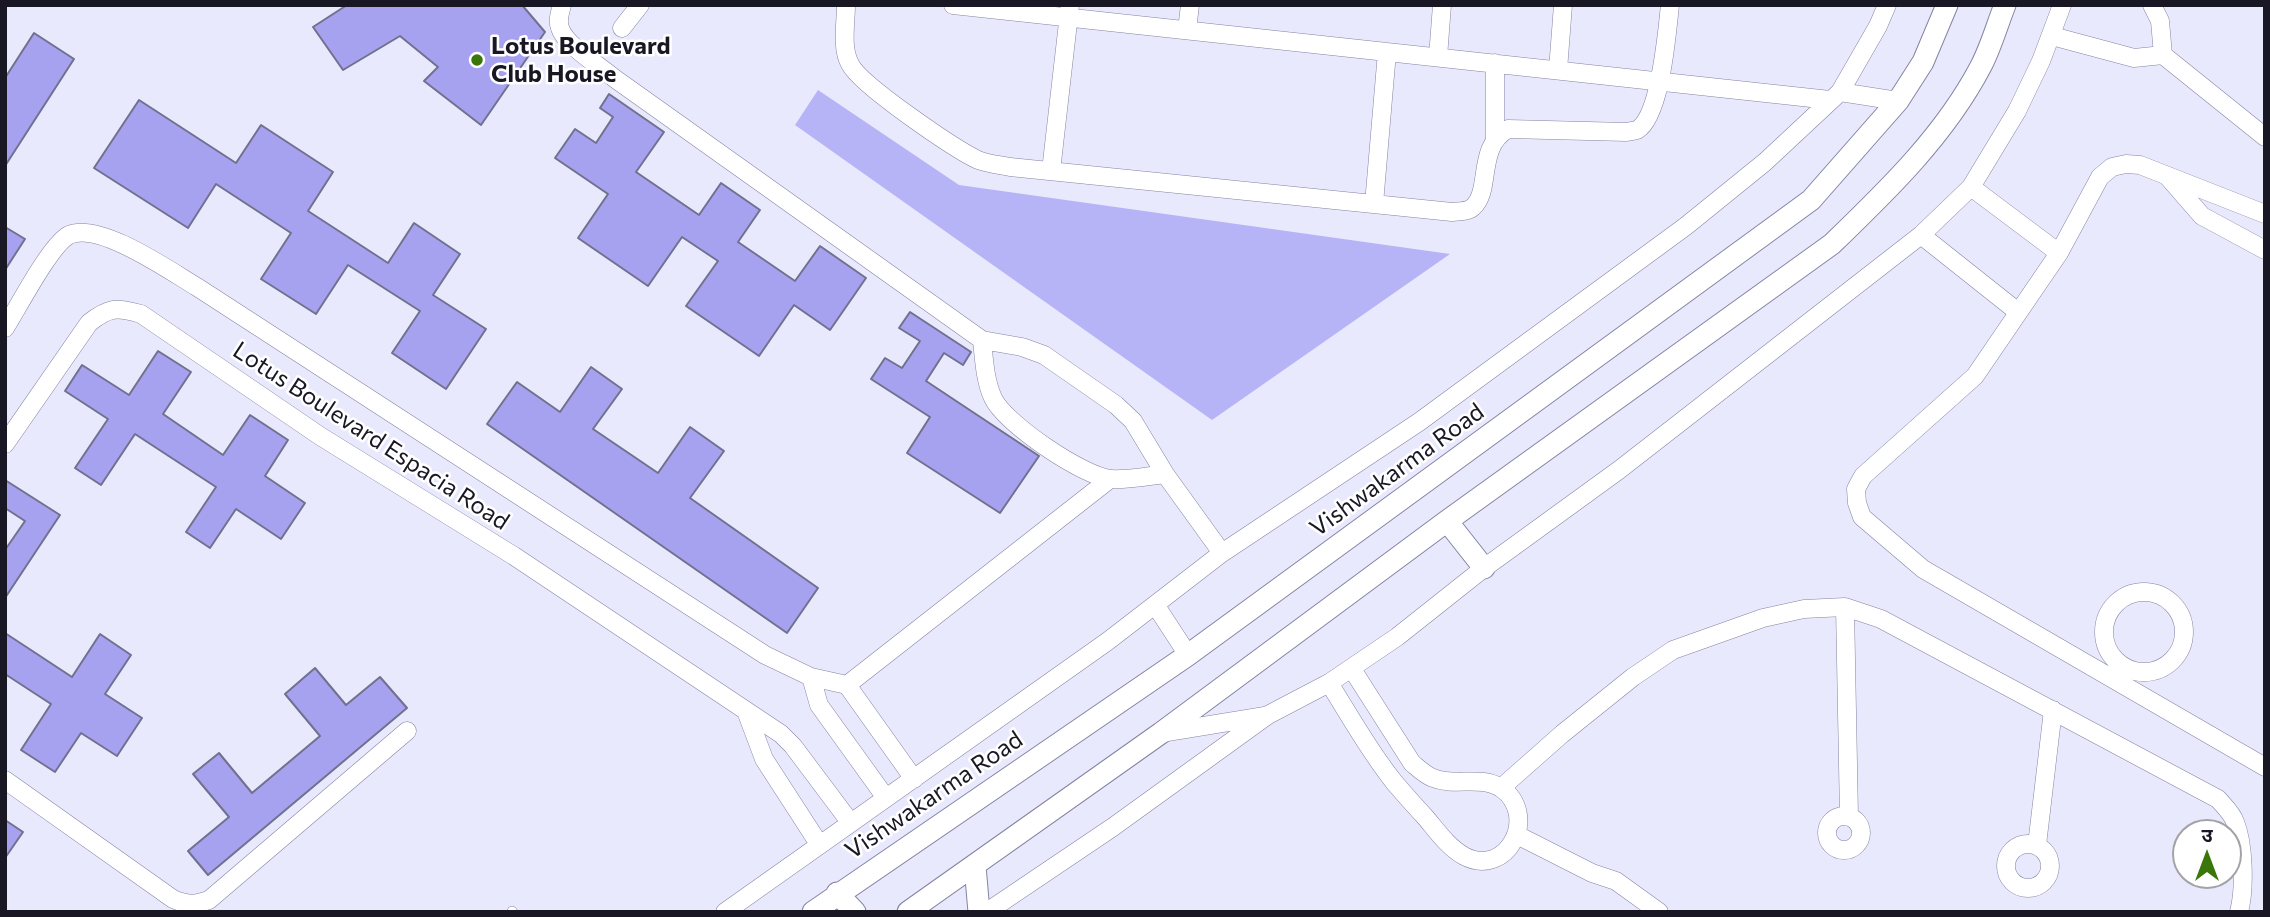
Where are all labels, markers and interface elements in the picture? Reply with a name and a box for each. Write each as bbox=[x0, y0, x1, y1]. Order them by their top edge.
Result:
place label: Lotus Boulevard Club House bbox=[491, 32, 671, 88]
marker: Lotus Boulevard Club House bbox=[469, 52, 485, 68]
street label: Lotus Boulevard Espacia Road bbox=[227, 336, 515, 536]
street label: Vishwakarma Road bbox=[1304, 397, 1490, 543]
street label: Vishwakarma Road bbox=[840, 725, 1028, 865]
north arrow bbox=[2172, 819, 2242, 889]
text: उ bbox=[2201, 823, 2213, 846]

